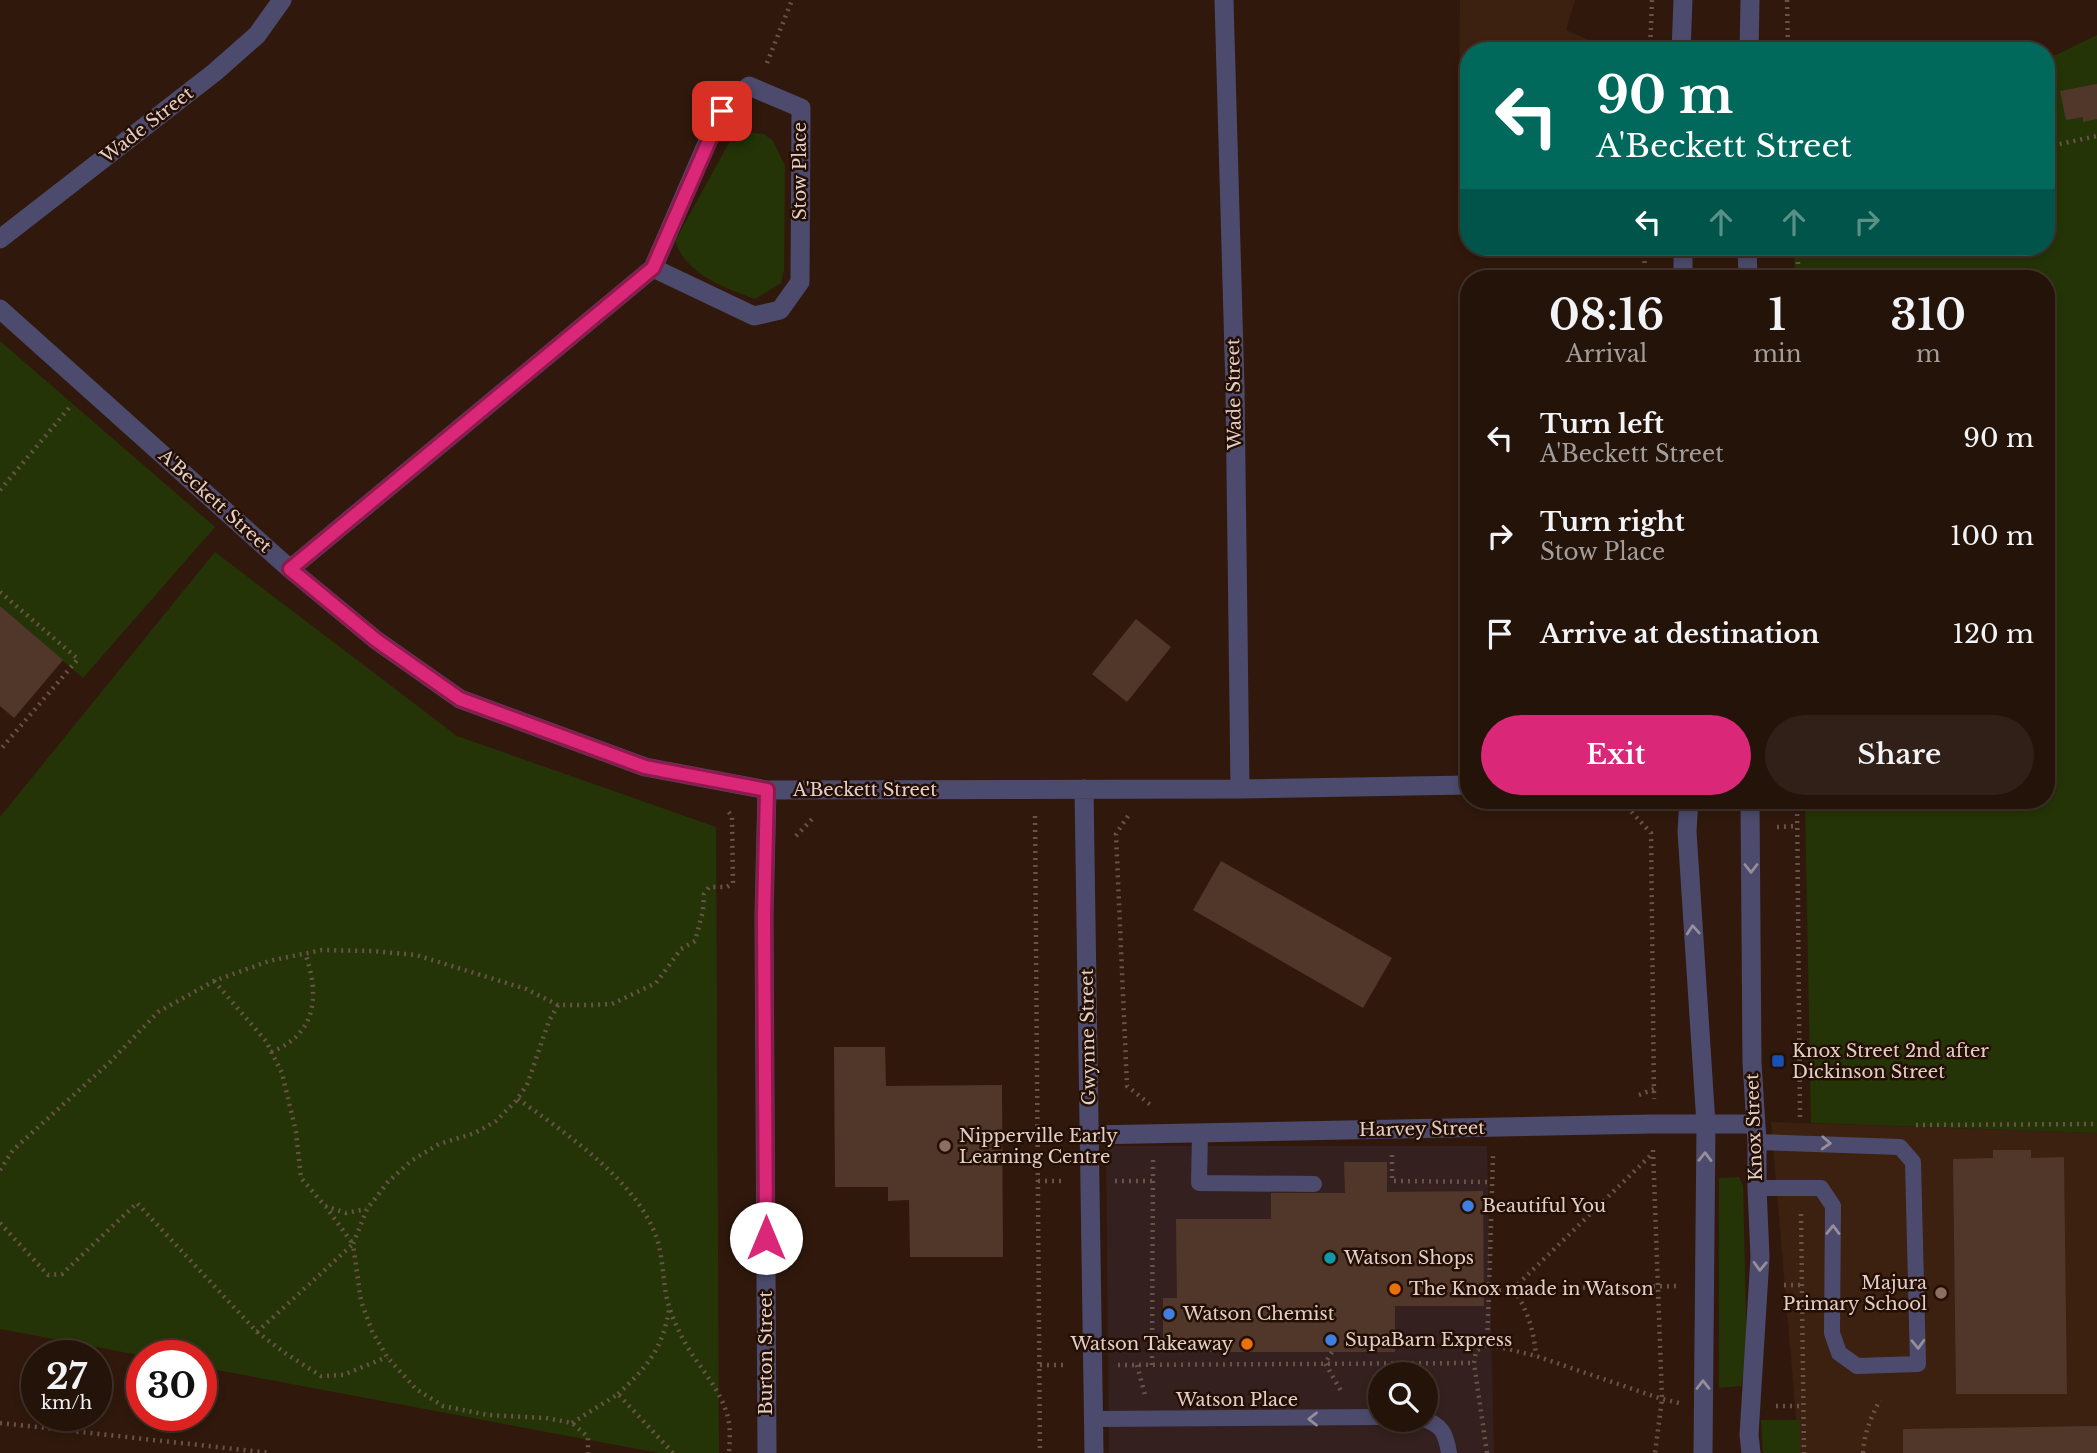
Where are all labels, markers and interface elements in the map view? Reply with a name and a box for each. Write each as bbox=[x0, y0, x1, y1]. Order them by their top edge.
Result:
text: 90 m bbox=[1596, 65, 1733, 126]
icon: left bbox=[1481, 70, 1572, 161]
pin bbox=[692, 81, 752, 141]
street label: Wade Street bbox=[96, 82, 198, 169]
icon: arrive bbox=[703, 92, 741, 130]
street label: Stow Place bbox=[789, 122, 811, 220]
text: A'Beckett Street bbox=[1596, 126, 1852, 166]
icon: left bbox=[1629, 203, 1667, 241]
icon: ahead bbox=[1702, 203, 1740, 241]
icon: ahead bbox=[1775, 203, 1813, 241]
icon: right bbox=[1848, 203, 1886, 241]
text: 08:16 bbox=[1549, 289, 1664, 341]
text: 1 bbox=[1768, 289, 1787, 341]
text: 310 bbox=[1890, 289, 1966, 341]
street label: Wade Street bbox=[1222, 338, 1246, 451]
text: Arrival bbox=[1566, 340, 1647, 368]
text: min bbox=[1753, 340, 1802, 368]
text: m bbox=[1916, 340, 1941, 368]
text: Turn left bbox=[1540, 408, 1664, 440]
icon: left bbox=[1481, 419, 1519, 457]
text: 90 m bbox=[1963, 422, 2034, 454]
text: A'Beckett Street bbox=[1540, 440, 1724, 468]
street label: A'Beckett Street bbox=[153, 444, 276, 557]
text: Turn right bbox=[1540, 506, 1685, 538]
icon: right bbox=[1481, 517, 1519, 555]
text: 100 m bbox=[1950, 520, 2034, 552]
text: Stow Place bbox=[1540, 538, 1665, 566]
icon: arrive bbox=[1481, 615, 1519, 653]
text: Arrive at destination bbox=[1540, 618, 1820, 650]
text: 120 m bbox=[1952, 618, 2034, 650]
button: Exit bbox=[1481, 715, 1751, 795]
button: Share bbox=[1765, 715, 2034, 795]
street label: A'Beckett Street bbox=[792, 779, 937, 801]
one-way arrow bbox=[1743, 863, 1758, 874]
one-way arrow bbox=[1686, 924, 1701, 935]
street label: Gwynne Street bbox=[1076, 968, 1100, 1106]
place label: Knox Street 2nd after Dickinson Street bbox=[1792, 1040, 1989, 1083]
marker: Knox Street 2nd after Dickinson Street bbox=[1770, 1053, 1786, 1069]
street label: Knox Street bbox=[1741, 1073, 1767, 1181]
street label: Harvey Street bbox=[1359, 1117, 1485, 1141]
place label: Nipperville Early Learning Centre bbox=[959, 1125, 1118, 1168]
one-way arrow bbox=[1820, 1136, 1831, 1151]
marker: Nipperville Early Learning Centre bbox=[937, 1138, 953, 1154]
one-way arrow bbox=[1698, 1152, 1713, 1163]
place label: Beautiful You bbox=[1482, 1195, 1606, 1217]
marker: Beautiful You bbox=[1460, 1198, 1476, 1214]
position arrow bbox=[729, 1201, 803, 1275]
one-way arrow bbox=[1825, 1224, 1840, 1235]
place label: Watson Shops bbox=[1343, 1247, 1474, 1269]
marker: Watson Shops bbox=[1322, 1250, 1338, 1266]
one-way arrow bbox=[1752, 1261, 1767, 1272]
place label: Majura Primary School bbox=[1783, 1272, 1927, 1315]
place label: The Knox made in Watson bbox=[1409, 1278, 1654, 1300]
marker: The Knox made in Watson bbox=[1387, 1281, 1403, 1297]
marker: Majura Primary School bbox=[1933, 1285, 1949, 1301]
street label: Burton Street bbox=[755, 1290, 777, 1415]
place label: Watson Chemist bbox=[1182, 1303, 1335, 1325]
marker: Watson Chemist bbox=[1161, 1306, 1177, 1322]
place label: SupaBarn Express bbox=[1345, 1329, 1512, 1351]
marker: SupaBarn Express bbox=[1323, 1332, 1339, 1348]
place label: Watson Takeaway bbox=[1070, 1333, 1233, 1355]
marker: Watson Takeaway bbox=[1239, 1336, 1255, 1352]
speed limit sign: 30 bbox=[126, 1340, 217, 1431]
one-way arrow bbox=[1910, 1340, 1926, 1350]
text: 27 bbox=[46, 1355, 87, 1398]
map controls bbox=[1368, 1362, 1438, 1432]
button: search bbox=[1368, 1362, 1438, 1432]
one-way arrow bbox=[1696, 1379, 1711, 1390]
street label: Watson Place bbox=[1175, 1389, 1298, 1411]
text: km/h bbox=[41, 1392, 92, 1414]
one-way arrow bbox=[1307, 1411, 1317, 1427]

